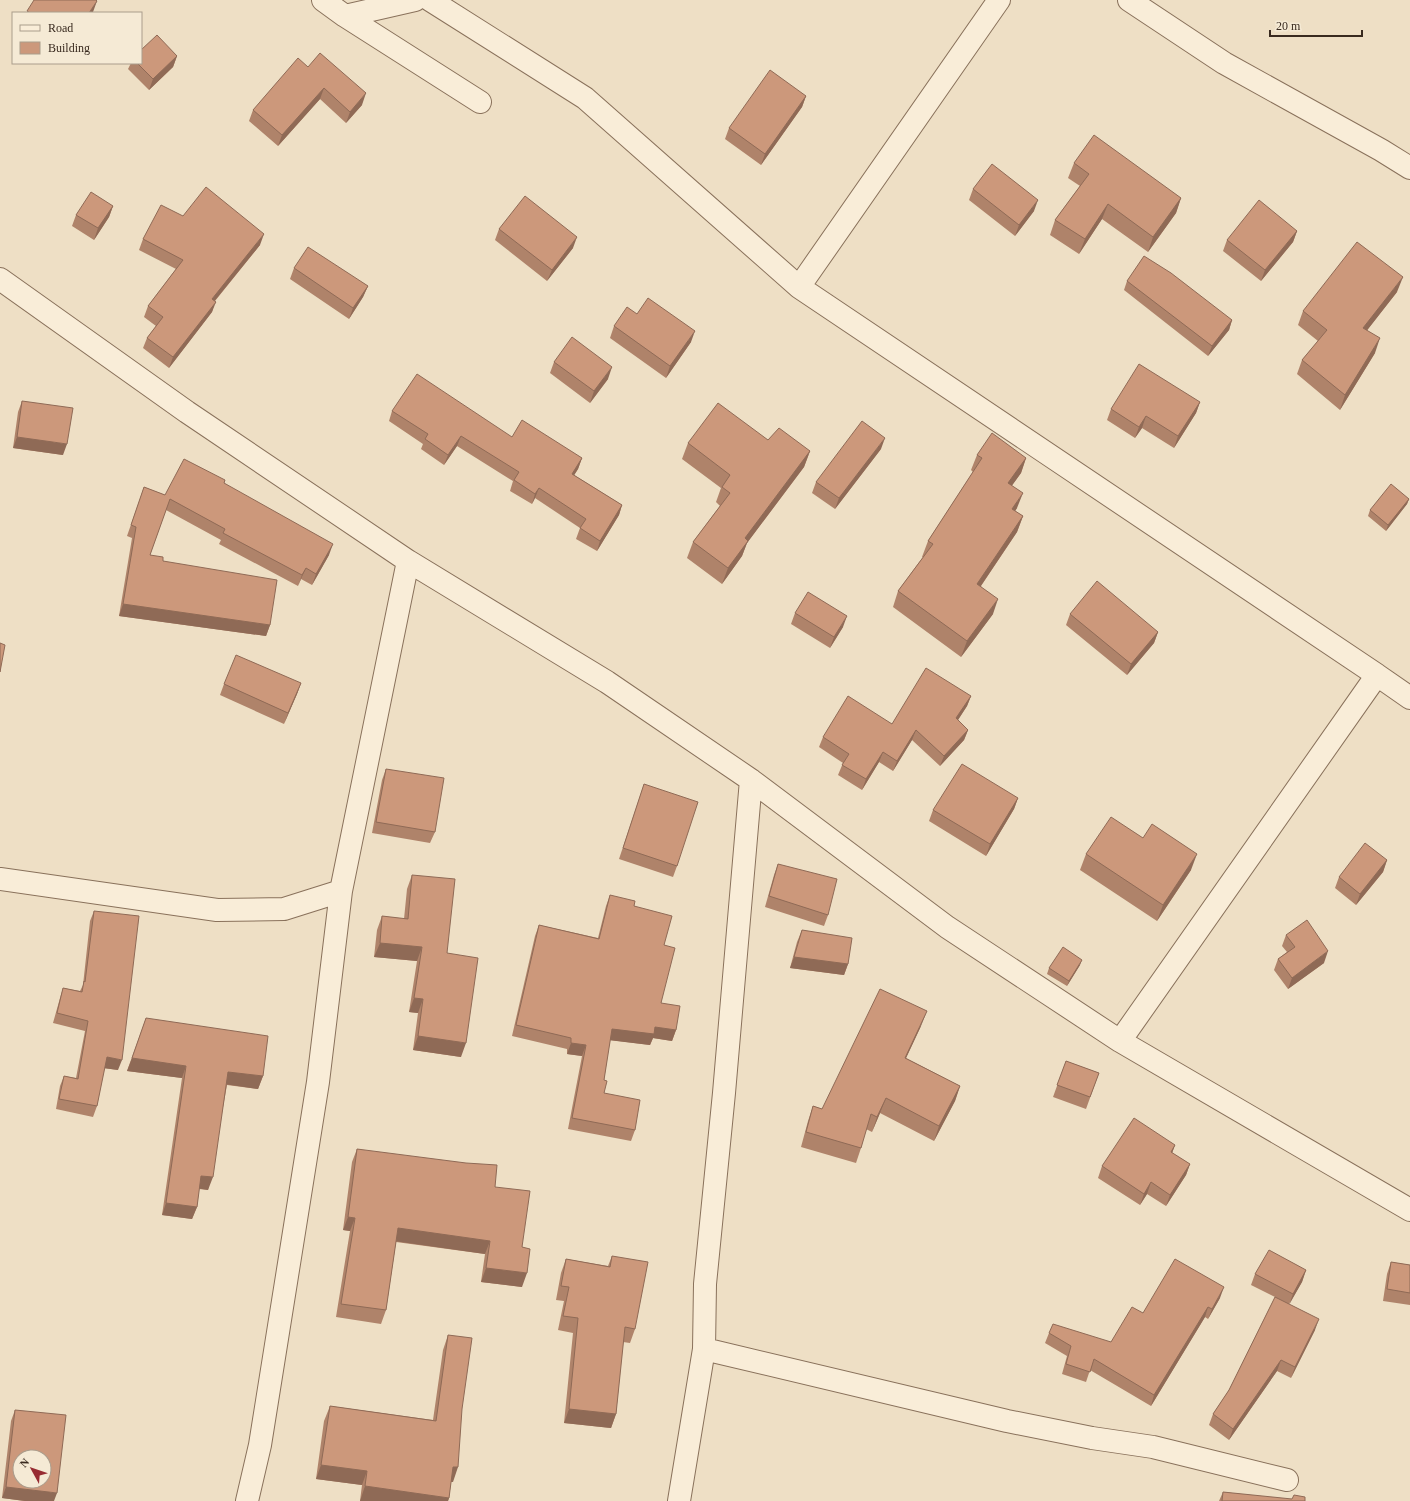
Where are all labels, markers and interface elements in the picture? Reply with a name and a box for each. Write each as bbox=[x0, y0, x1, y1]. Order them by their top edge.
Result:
legend bbox=[12, 12, 142, 64]
scale bar bbox=[1270, 12, 1362, 38]
text: 20 m bbox=[1276, 19, 1301, 33]
text: Road bbox=[48, 21, 73, 35]
text: Building bbox=[48, 41, 90, 55]
north arrow bbox=[12, 1449, 52, 1489]
text: N bbox=[17, 1456, 32, 1469]

